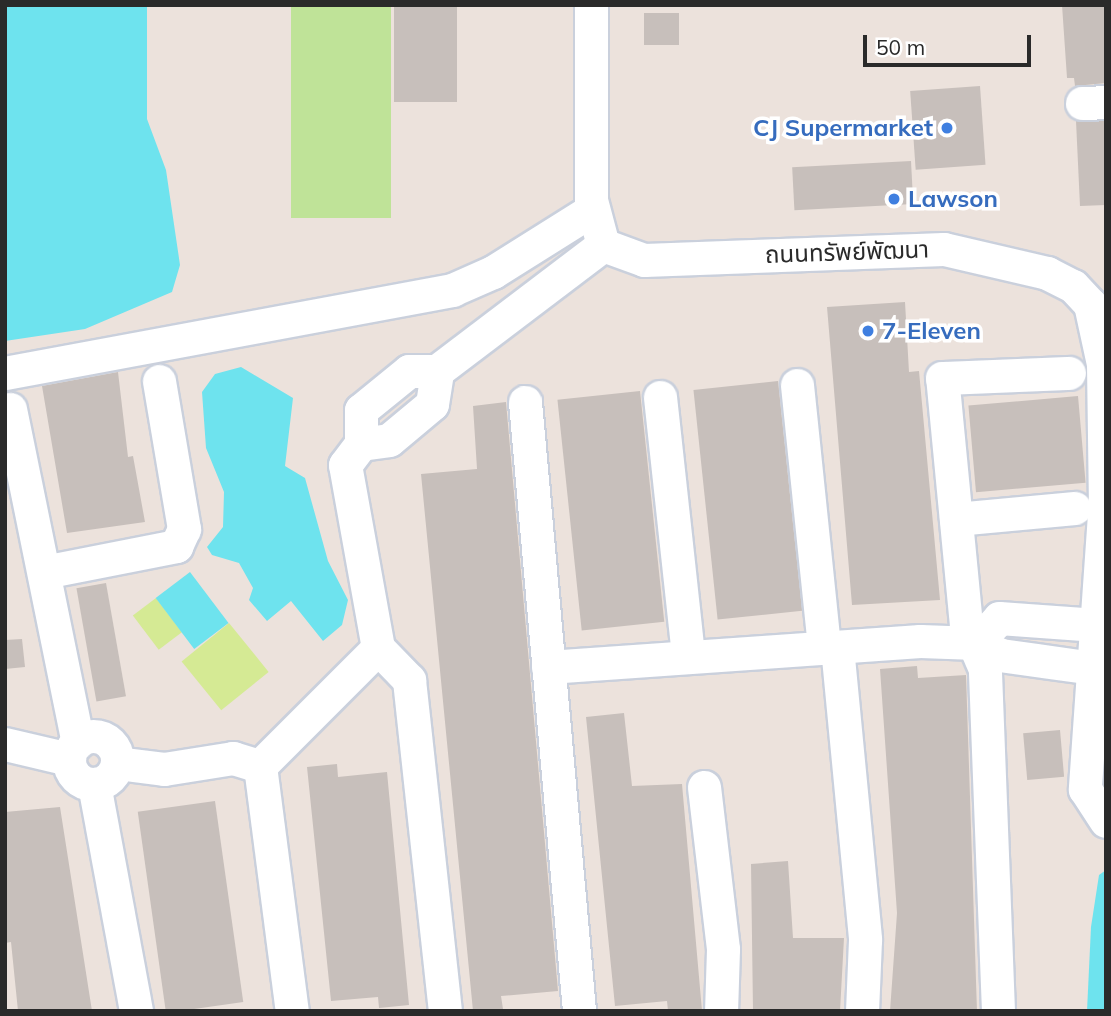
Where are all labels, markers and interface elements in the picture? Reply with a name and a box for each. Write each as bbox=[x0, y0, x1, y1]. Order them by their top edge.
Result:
scale bar bbox=[866, 21, 1034, 65]
text: 50 m bbox=[876, 34, 925, 60]
place label: CJ Supermarket bbox=[753, 114, 933, 142]
marker: CJ Supermarket bbox=[939, 120, 955, 136]
place label: Lawson bbox=[908, 185, 998, 213]
marker: Lawson bbox=[886, 191, 902, 207]
street label: ถนนทรัพย์พัฒนา bbox=[765, 235, 929, 269]
place label: 7-Eleven bbox=[882, 317, 981, 345]
marker: 7-Eleven bbox=[860, 323, 876, 339]

